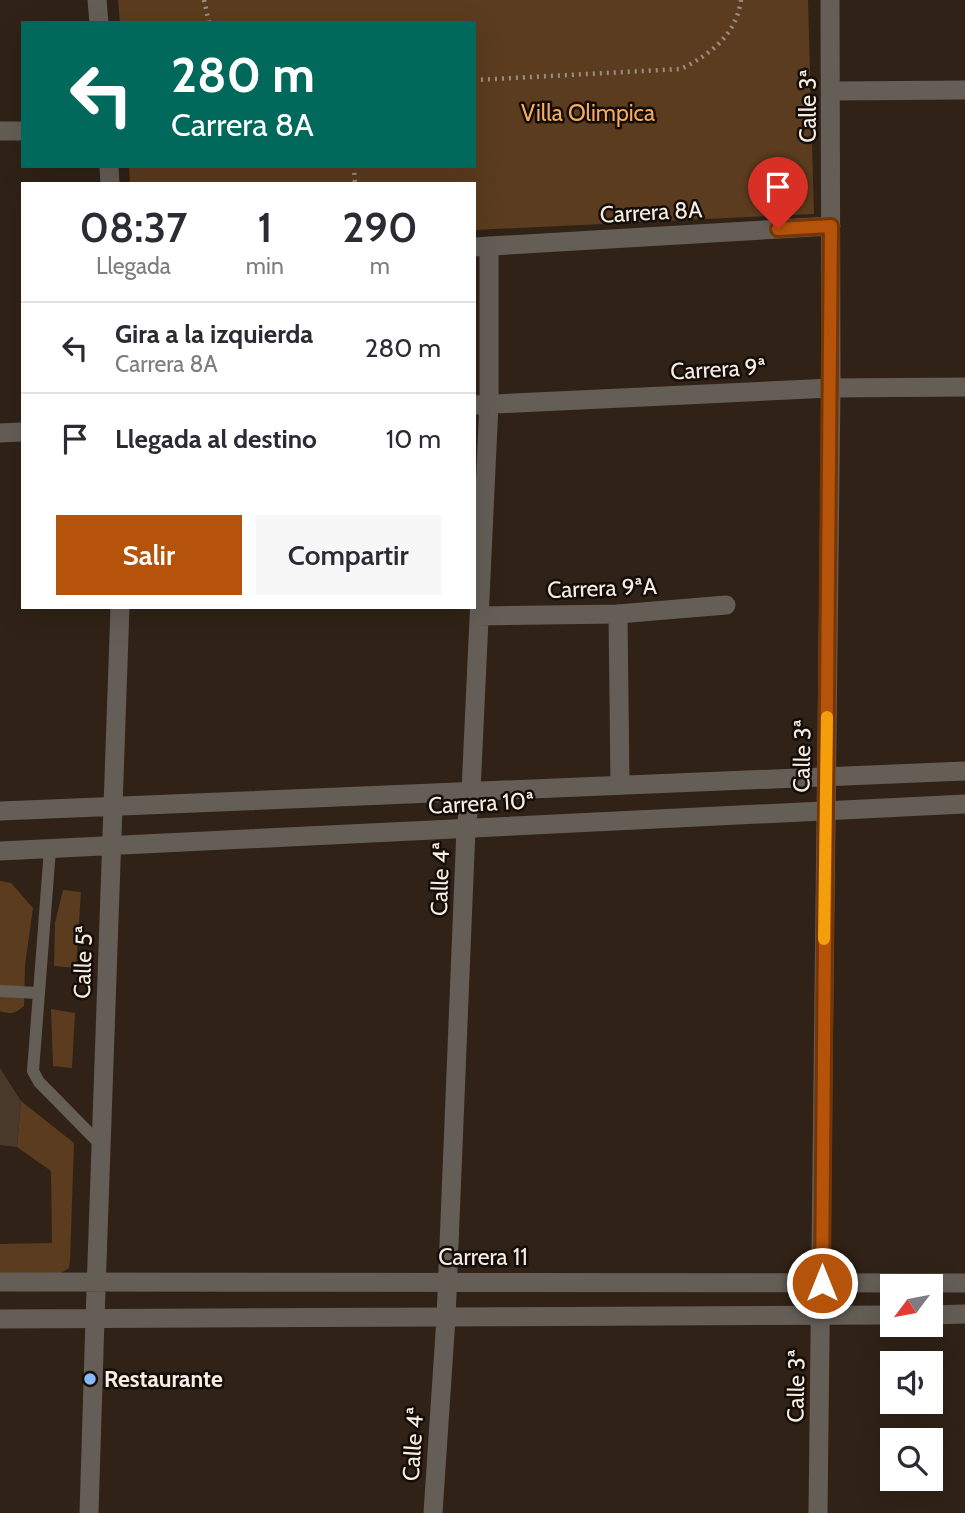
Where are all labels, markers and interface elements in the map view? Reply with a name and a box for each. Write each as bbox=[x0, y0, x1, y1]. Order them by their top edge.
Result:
text: 280 m bbox=[171, 45, 315, 104]
icon: left bbox=[56, 49, 147, 140]
street label: Calle 3ª bbox=[794, 69, 822, 143]
park label: Villa Olimpica bbox=[521, 99, 655, 127]
text: Carrera 8A bbox=[171, 105, 314, 144]
pin bbox=[748, 157, 808, 229]
icon: arrive bbox=[759, 168, 797, 206]
street label: Carrera 8A bbox=[599, 195, 703, 229]
text: 08:37 bbox=[79, 201, 187, 253]
text: 1 bbox=[257, 201, 272, 253]
text: 290 bbox=[342, 201, 418, 253]
text: Llegada bbox=[96, 252, 171, 280]
text: min bbox=[246, 252, 284, 280]
text: m bbox=[370, 252, 390, 280]
text: Gira a la izquierda bbox=[115, 318, 313, 350]
icon: left bbox=[56, 329, 94, 367]
text: 280 m bbox=[365, 332, 441, 364]
text: Carrera 8A bbox=[115, 350, 218, 378]
street label: Carrera 9ª bbox=[670, 353, 766, 385]
icon: arrive bbox=[56, 420, 94, 458]
text: Llegada al destino bbox=[115, 423, 317, 455]
text: 10 m bbox=[386, 423, 441, 455]
button: Salir bbox=[56, 515, 242, 595]
button: Compartir bbox=[256, 515, 441, 595]
street label: Carrera 9ªA bbox=[547, 572, 657, 604]
street label: Calle 3ª bbox=[787, 719, 817, 793]
street label: Carrera 10ª bbox=[427, 786, 535, 820]
street label: Calle 4ª bbox=[425, 841, 455, 917]
street label: Calle 5ª bbox=[68, 925, 98, 999]
street label: Carrera 11 bbox=[438, 1243, 528, 1271]
position arrow bbox=[785, 1246, 859, 1320]
north arrow bbox=[880, 1274, 943, 1337]
map controls bbox=[880, 1274, 943, 1491]
street label: Calle 3ª bbox=[781, 1349, 811, 1423]
button: sound bbox=[880, 1351, 943, 1414]
place label: Restaurante bbox=[104, 1365, 223, 1393]
marker: Restaurante bbox=[82, 1371, 98, 1387]
street label: Calle 4ª bbox=[396, 1406, 430, 1482]
button: search bbox=[880, 1428, 943, 1491]

